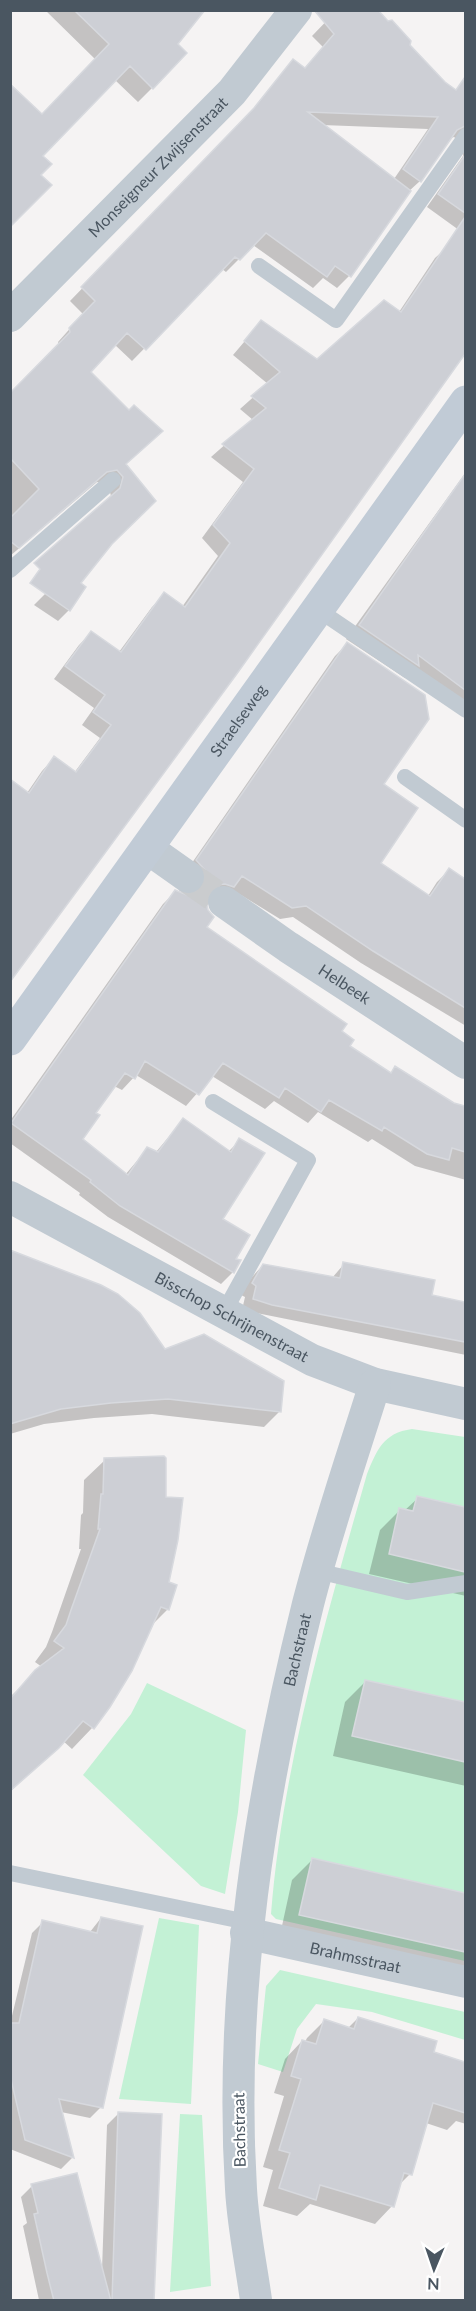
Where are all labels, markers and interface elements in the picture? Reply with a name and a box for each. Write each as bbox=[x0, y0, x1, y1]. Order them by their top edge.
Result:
street label: Monseigneur Zwijsenstraat bbox=[84, 92, 231, 241]
street label: Straelseweg bbox=[205, 680, 270, 760]
street label: Helbeek bbox=[315, 960, 375, 1008]
street label: Bisschop Schrijnenstraat bbox=[152, 1267, 312, 1365]
street label: Bachstraat bbox=[279, 1611, 314, 1688]
street label: Brahmsstraat bbox=[308, 1937, 403, 1976]
street label: Bachstraat bbox=[228, 2092, 249, 2167]
north arrow bbox=[404, 2239, 464, 2299]
text: N bbox=[427, 2275, 440, 2294]

